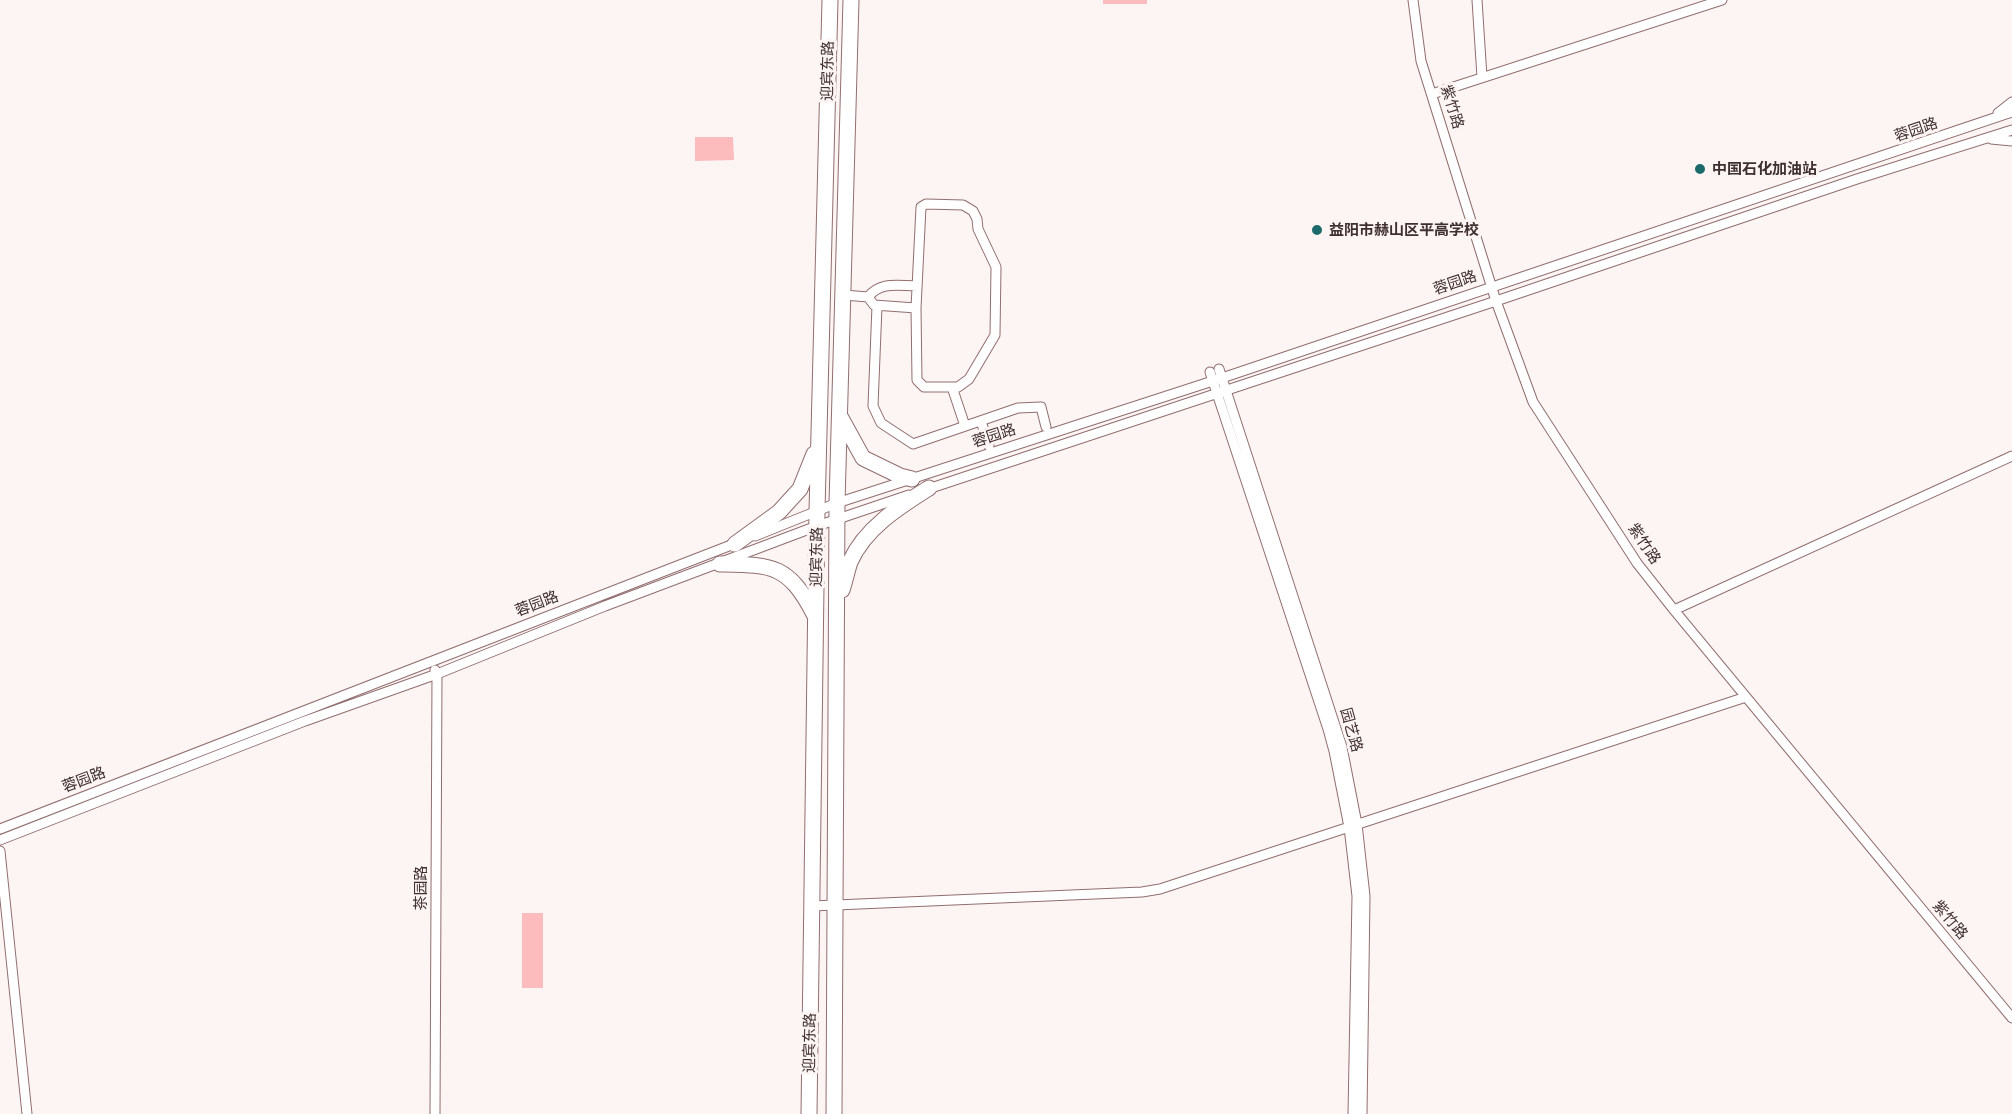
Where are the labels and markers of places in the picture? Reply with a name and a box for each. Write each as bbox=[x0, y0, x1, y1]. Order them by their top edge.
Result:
place label: 中国石化加油站 bbox=[1712, 160, 1817, 178]
marker: 中国石化加油站 bbox=[1693, 162, 1707, 176]
place label: 益阳市赫山区平高学校 bbox=[1329, 221, 1479, 239]
marker: 益阳市赫山区平高学校 bbox=[1310, 223, 1324, 237]

